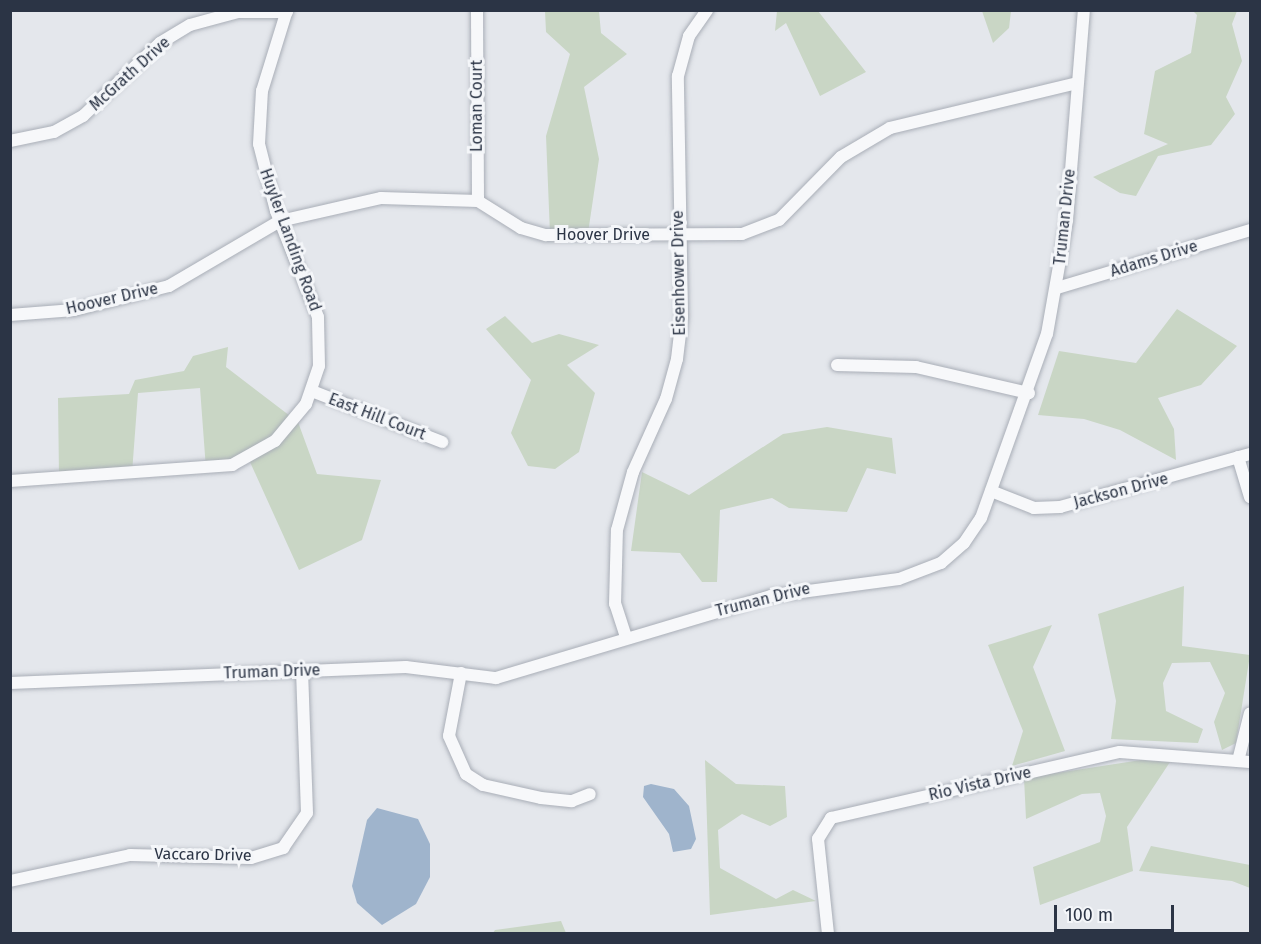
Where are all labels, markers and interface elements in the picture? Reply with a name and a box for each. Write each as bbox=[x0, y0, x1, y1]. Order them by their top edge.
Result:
street label: McGrath Drive bbox=[86, 33, 174, 115]
street label: Loman Court bbox=[467, 60, 487, 152]
street label: Huyler Landing Road bbox=[255, 166, 325, 314]
street label: Truman Drive bbox=[1050, 168, 1080, 266]
street label: Eisenhower Drive bbox=[668, 210, 690, 336]
street label: Hoover Drive bbox=[556, 225, 650, 245]
street label: Adams Drive bbox=[1108, 237, 1200, 281]
street label: Hoover Drive bbox=[64, 279, 160, 319]
street label: East Hill Court bbox=[326, 390, 428, 444]
street label: Jackson Drive bbox=[1072, 469, 1170, 513]
street label: Truman Drive bbox=[714, 579, 812, 621]
street label: Truman Drive bbox=[223, 661, 321, 683]
street label: Rio Vista Drive bbox=[927, 763, 1033, 805]
street label: Vaccaro Drive bbox=[154, 845, 252, 865]
scale bar bbox=[1057, 893, 1177, 931]
text: 100 m bbox=[1065, 904, 1113, 926]

